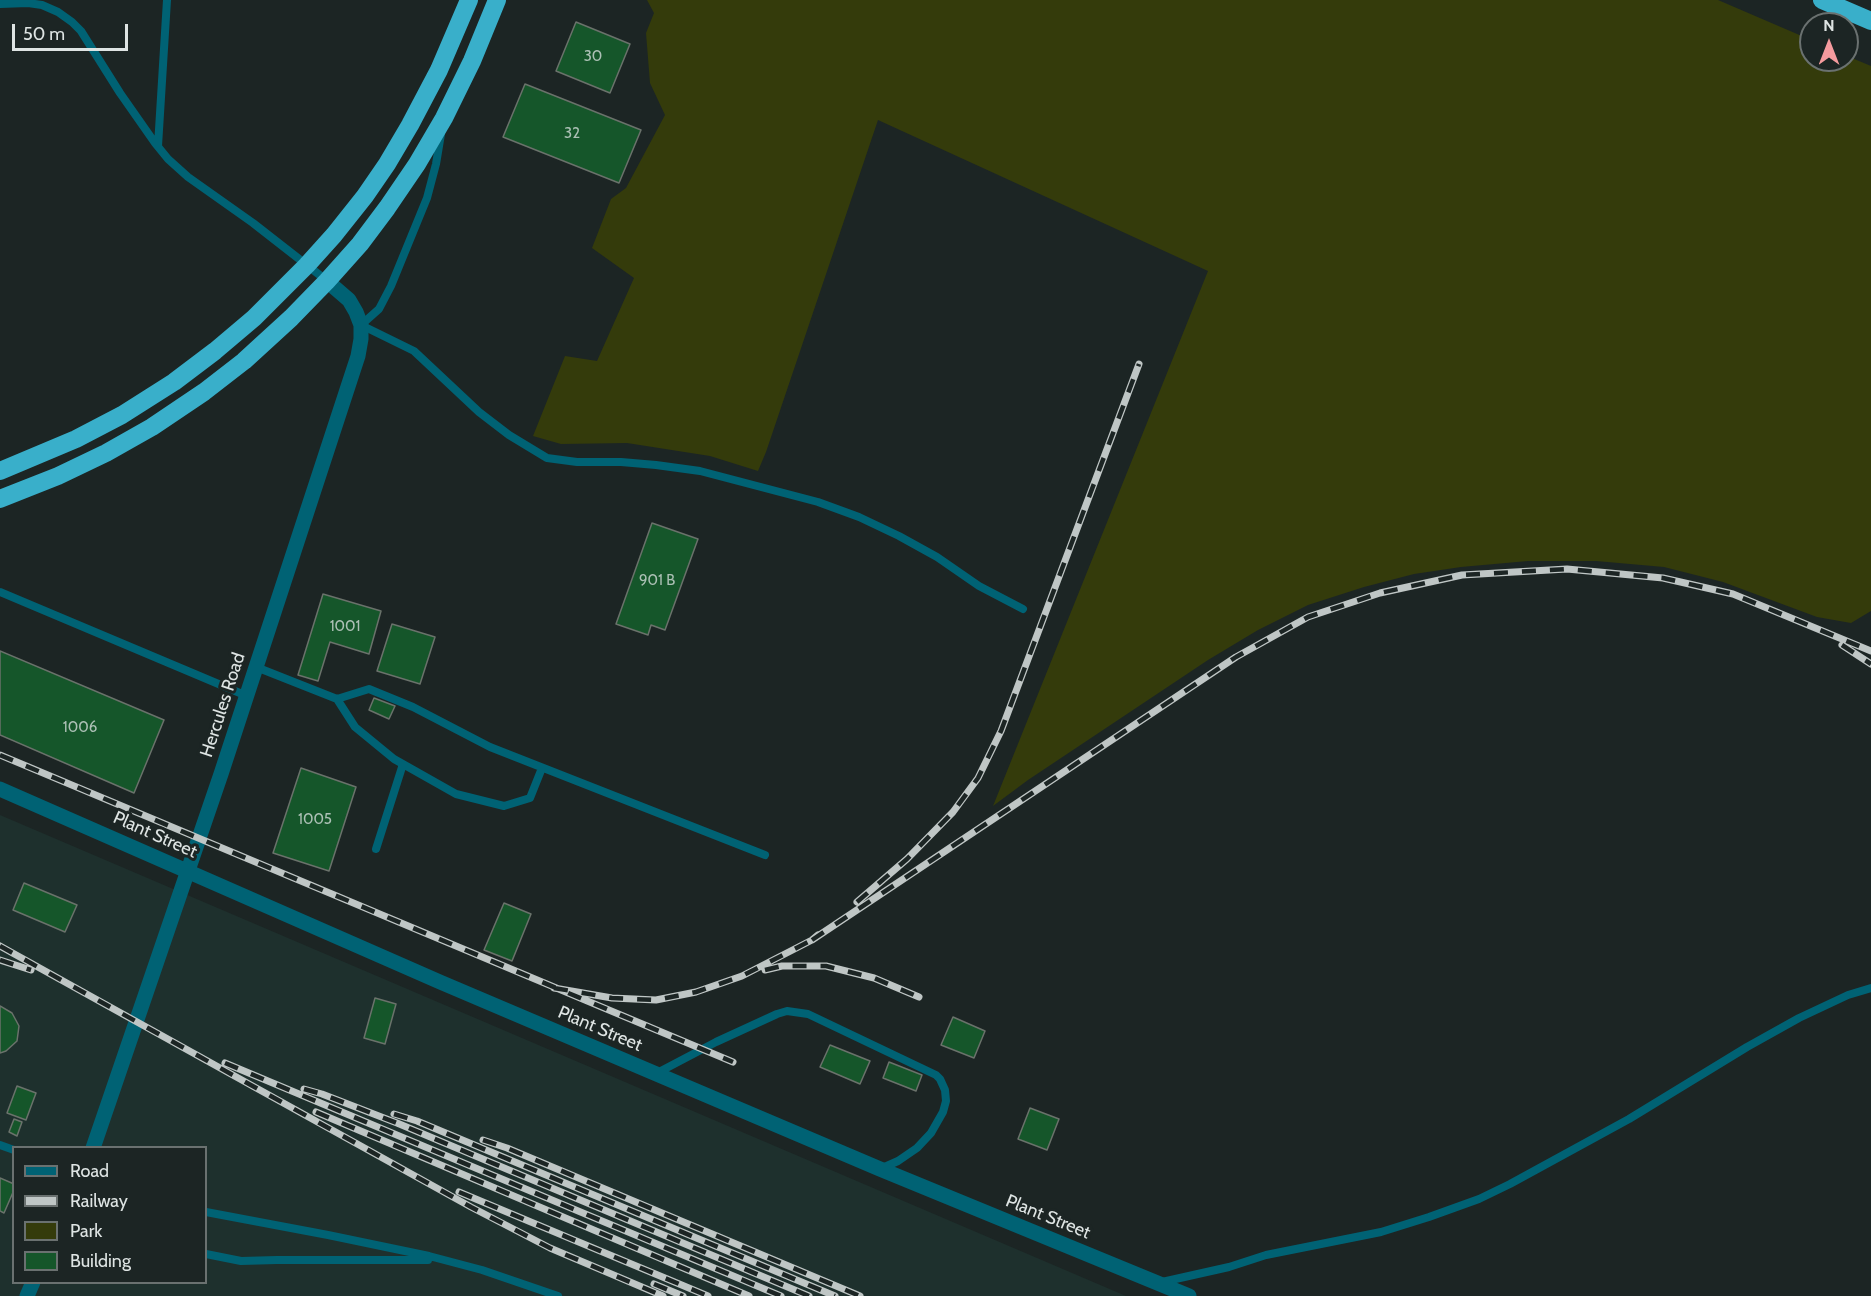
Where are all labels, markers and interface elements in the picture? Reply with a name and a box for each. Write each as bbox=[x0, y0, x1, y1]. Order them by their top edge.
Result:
scale bar bbox=[15, 12, 130, 50]
north arrow bbox=[1799, 12, 1859, 72]
text: N bbox=[1823, 16, 1835, 35]
text: 50 m bbox=[23, 23, 65, 45]
house number: 30 bbox=[584, 48, 602, 66]
house number: 32 bbox=[564, 125, 580, 143]
house number: 901 B bbox=[639, 572, 675, 590]
house number: 1001 bbox=[330, 618, 360, 636]
street label: Hercules Road bbox=[196, 650, 250, 760]
house number: 1006 bbox=[63, 719, 97, 737]
street label: Plant Street bbox=[110, 807, 200, 863]
house number: 1005 bbox=[298, 811, 332, 829]
street label: Plant Street bbox=[555, 1002, 645, 1056]
legend bbox=[12, 1146, 207, 1284]
text: Road bbox=[70, 1160, 109, 1182]
text: Railway bbox=[70, 1190, 128, 1212]
street label: Plant Street bbox=[1003, 1190, 1093, 1244]
text: Park bbox=[70, 1220, 102, 1242]
text: Building bbox=[70, 1250, 131, 1272]

